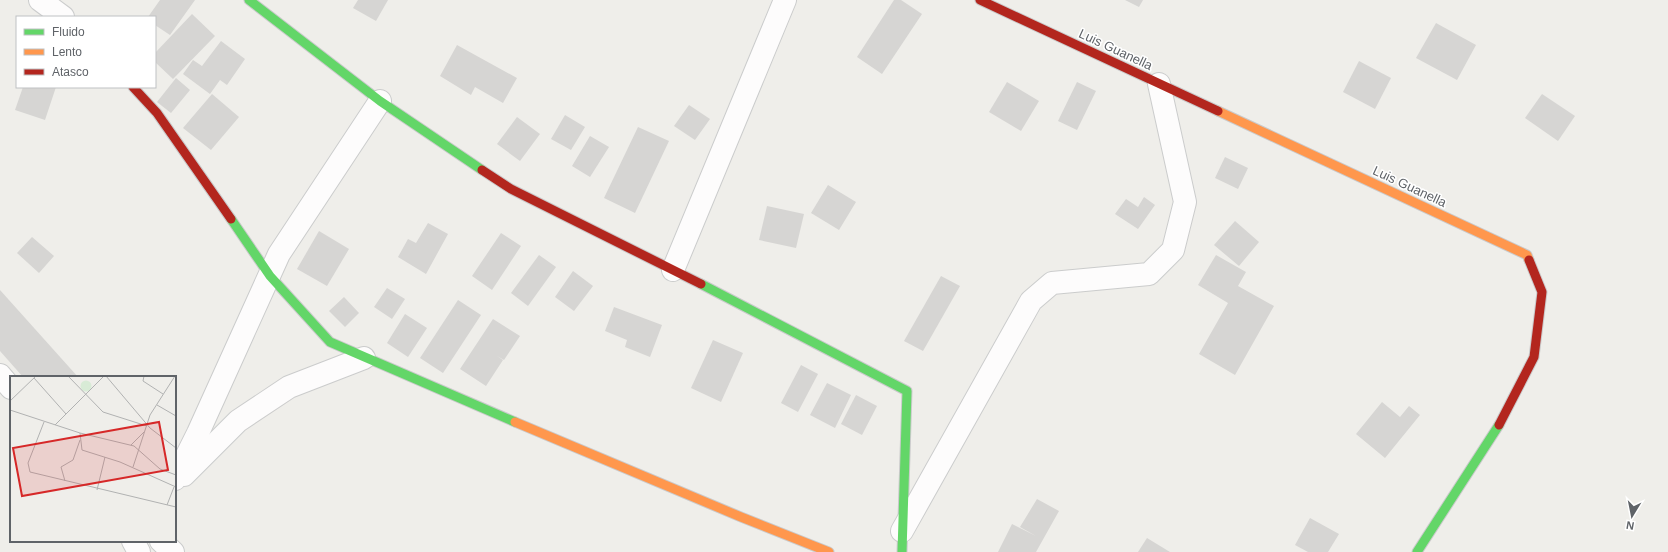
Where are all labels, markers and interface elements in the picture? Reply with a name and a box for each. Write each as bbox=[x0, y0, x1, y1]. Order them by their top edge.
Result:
legend bbox=[16, 16, 156, 88]
text: Fluido bbox=[52, 25, 85, 39]
street label: Luis Guanella bbox=[1077, 26, 1156, 73]
text: Lento bbox=[52, 45, 82, 59]
text: Atasco bbox=[52, 65, 89, 79]
street label: Luis Guanella bbox=[1371, 163, 1450, 210]
inset map bbox=[10, 376, 176, 542]
north arrow bbox=[1612, 496, 1652, 536]
text: N bbox=[1625, 519, 1635, 532]

